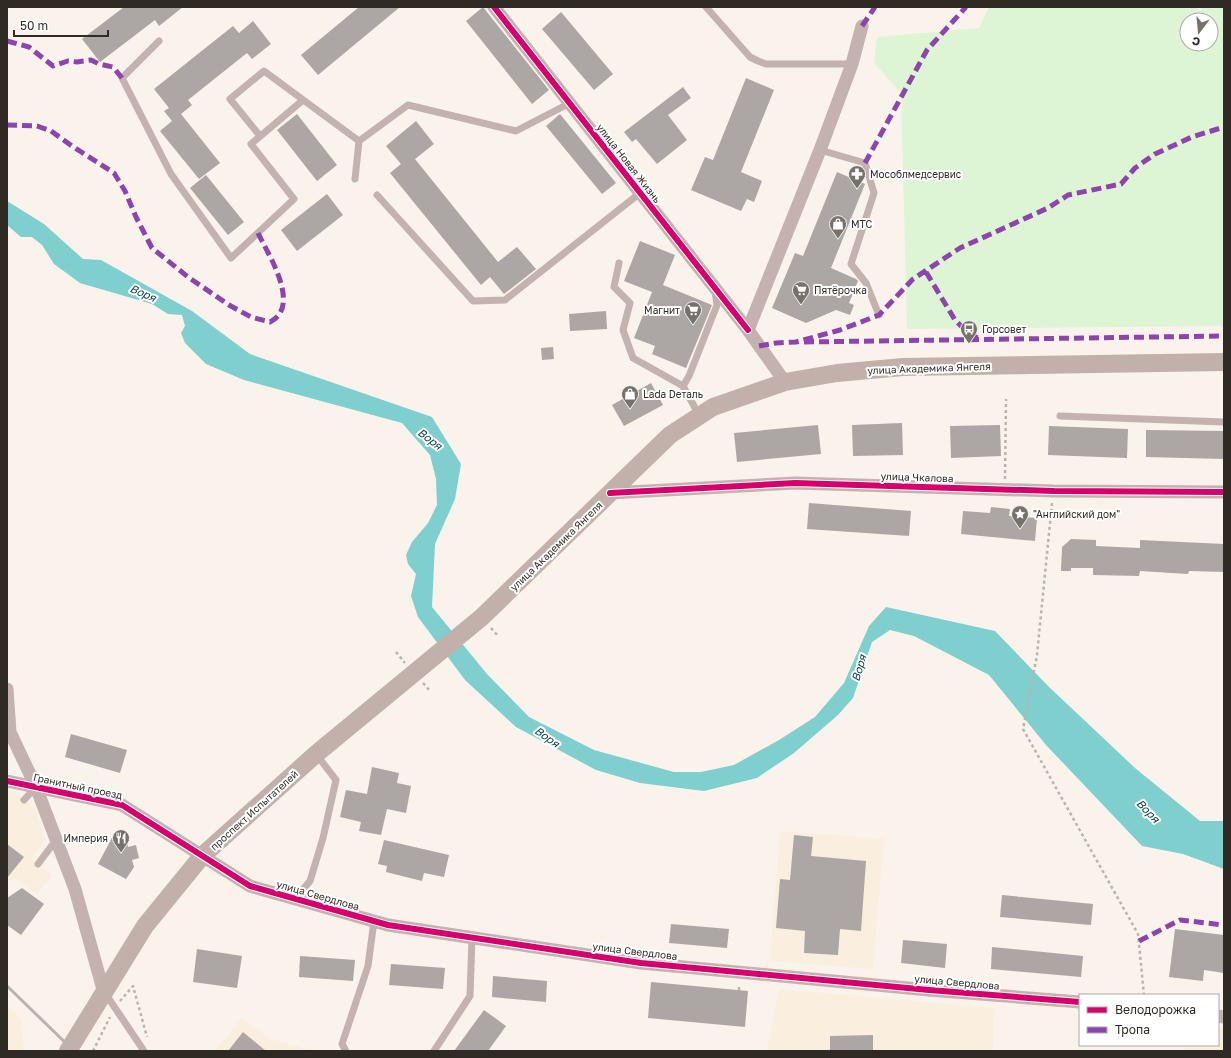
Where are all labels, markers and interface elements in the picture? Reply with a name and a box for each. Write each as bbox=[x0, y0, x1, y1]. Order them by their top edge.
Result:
scale bar bbox=[14, 12, 108, 38]
north arrow bbox=[1179, 12, 1219, 52]
text: 50 m bbox=[20, 18, 48, 33]
text: С bbox=[1190, 35, 1202, 49]
street label: улица Новая Жизнь bbox=[594, 121, 664, 205]
pharmacy icon: Мособлмедсервис bbox=[847, 164, 867, 189]
place label: Мособлмедсервис bbox=[870, 168, 962, 180]
shop icon: МТС bbox=[828, 214, 848, 239]
place label: МТС bbox=[851, 218, 873, 230]
supermarket icon: Пятёрочка bbox=[791, 280, 811, 305]
water label: Воря bbox=[128, 281, 159, 305]
place label: Пятёрочка bbox=[814, 284, 867, 296]
supermarket icon: Магнит bbox=[683, 300, 703, 325]
place label: Магнит bbox=[644, 304, 680, 316]
bus stop icon: Горсовет bbox=[959, 319, 979, 344]
place label: Горсовет bbox=[982, 323, 1026, 335]
street label: улица Академика Янгеля bbox=[867, 360, 991, 376]
shop icon: Lada Dеталь bbox=[620, 384, 640, 409]
place label: Lada Dеталь bbox=[643, 388, 703, 400]
water label: Воря bbox=[415, 425, 446, 453]
street label: улица Чкалова bbox=[880, 470, 954, 484]
street label: улица Академика Янгеля bbox=[507, 499, 605, 593]
place icon: "Английский дом" bbox=[1010, 504, 1030, 529]
place label: "Английский дом" bbox=[1033, 508, 1120, 520]
water label: Воря bbox=[849, 652, 870, 683]
water label: Воря bbox=[532, 724, 563, 751]
street label: проспект Испытателей bbox=[208, 768, 300, 852]
street label: Гранитный проезд bbox=[32, 771, 124, 801]
water label: Воря bbox=[1134, 796, 1163, 826]
restaurant icon: Империя bbox=[111, 828, 131, 853]
place label: Империя bbox=[63, 832, 108, 844]
street label: улица Свердлова bbox=[275, 877, 361, 913]
street label: улица Свердлова bbox=[592, 940, 678, 962]
street label: улица Свердлова bbox=[914, 972, 1000, 992]
legend bbox=[1079, 994, 1219, 1046]
text: Велодорожка bbox=[1115, 1002, 1196, 1017]
text: Тропа bbox=[1115, 1022, 1150, 1037]

